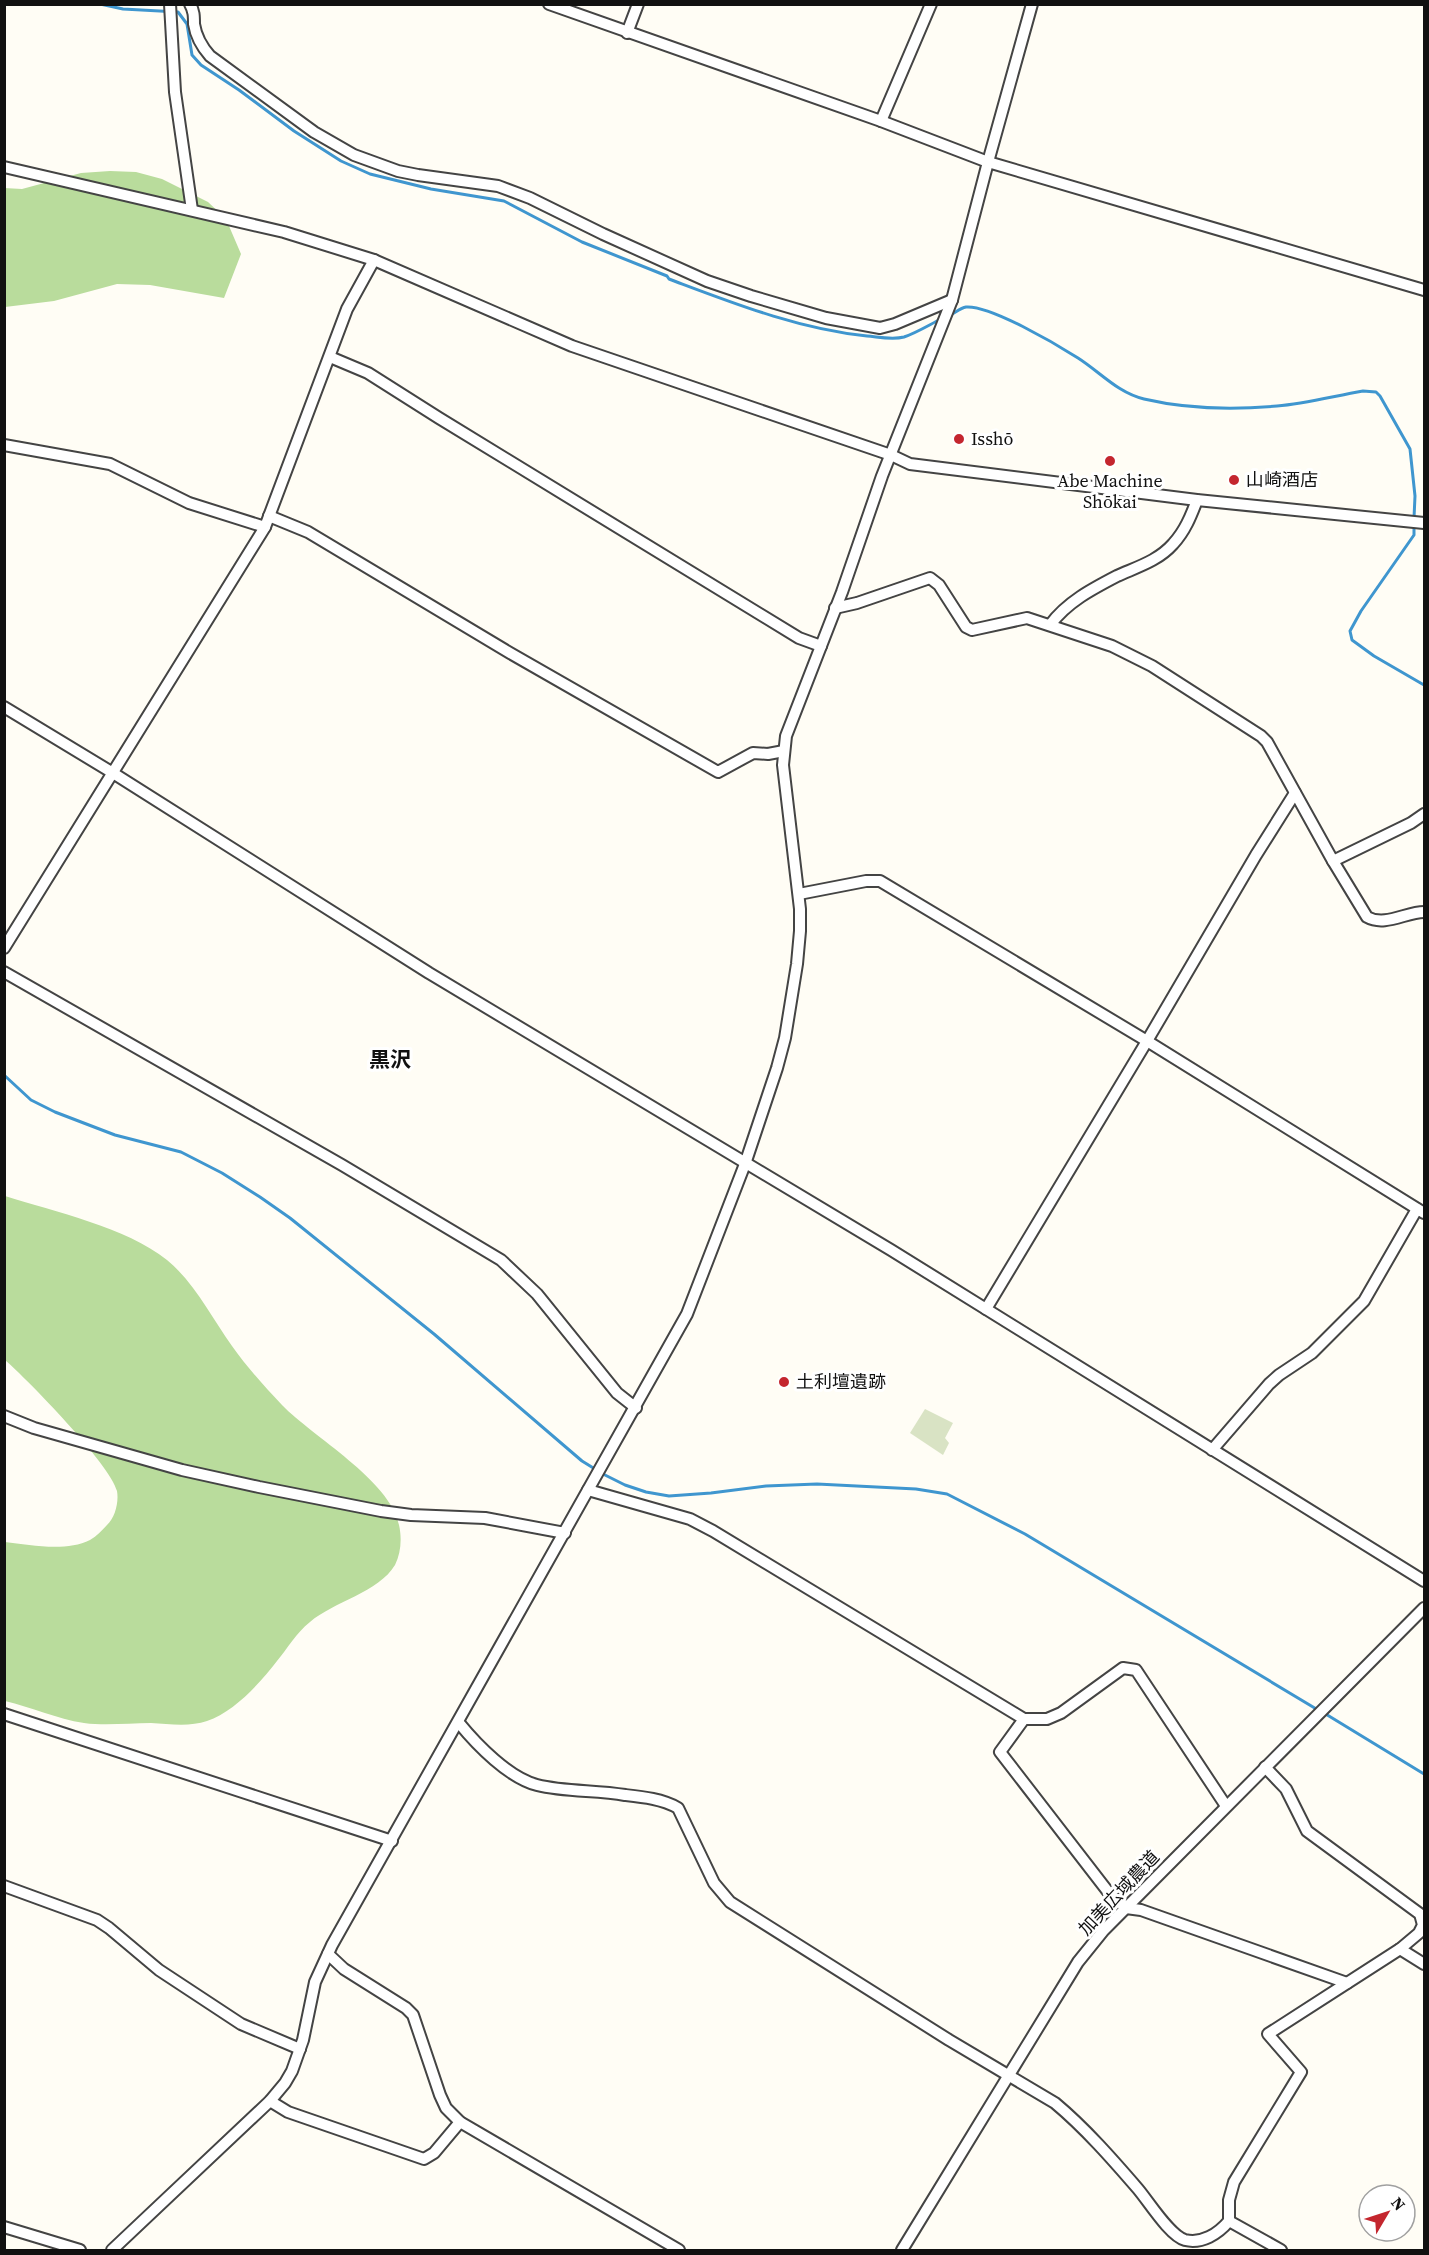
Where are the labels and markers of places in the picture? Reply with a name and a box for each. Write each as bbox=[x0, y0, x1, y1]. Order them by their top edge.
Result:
place label: Isshō bbox=[971, 426, 1014, 451]
marker: Isshō bbox=[952, 432, 966, 446]
marker: Abe Machine Shōkai bbox=[1103, 454, 1117, 468]
place label: 山崎酒店 bbox=[1246, 467, 1318, 492]
place label: Abe Machine Shōkai bbox=[1057, 468, 1163, 514]
marker: 山崎酒店 bbox=[1227, 473, 1241, 487]
place label: 土利壇遺跡 bbox=[796, 1369, 886, 1394]
marker: 土利壇遺跡 bbox=[777, 1375, 791, 1389]

